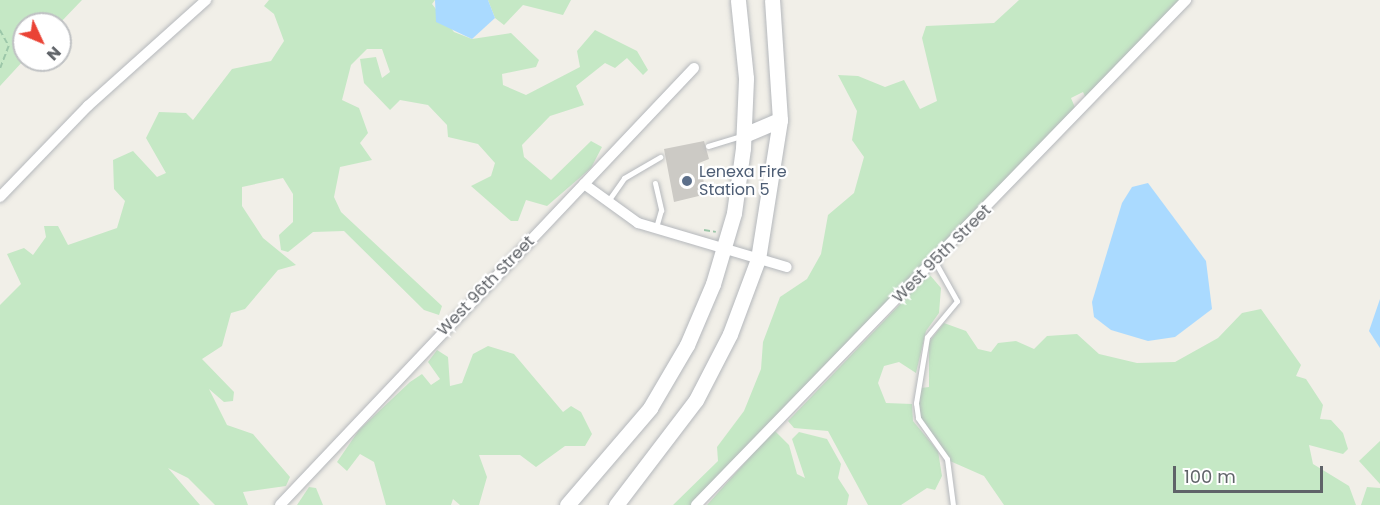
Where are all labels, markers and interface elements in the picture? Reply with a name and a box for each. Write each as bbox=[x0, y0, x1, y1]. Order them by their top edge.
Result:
north arrow bbox=[12, 12, 72, 72]
text: N bbox=[41, 41, 66, 66]
place label: Lenexa Fire Station 5 bbox=[699, 162, 787, 200]
marker: Lenexa Fire Station 5 bbox=[680, 174, 694, 188]
street label: West 95th Street bbox=[889, 201, 995, 307]
street label: West 96th Street bbox=[433, 232, 539, 340]
scale bar bbox=[1176, 454, 1326, 492]
text: 100 m bbox=[1184, 464, 1236, 489]

